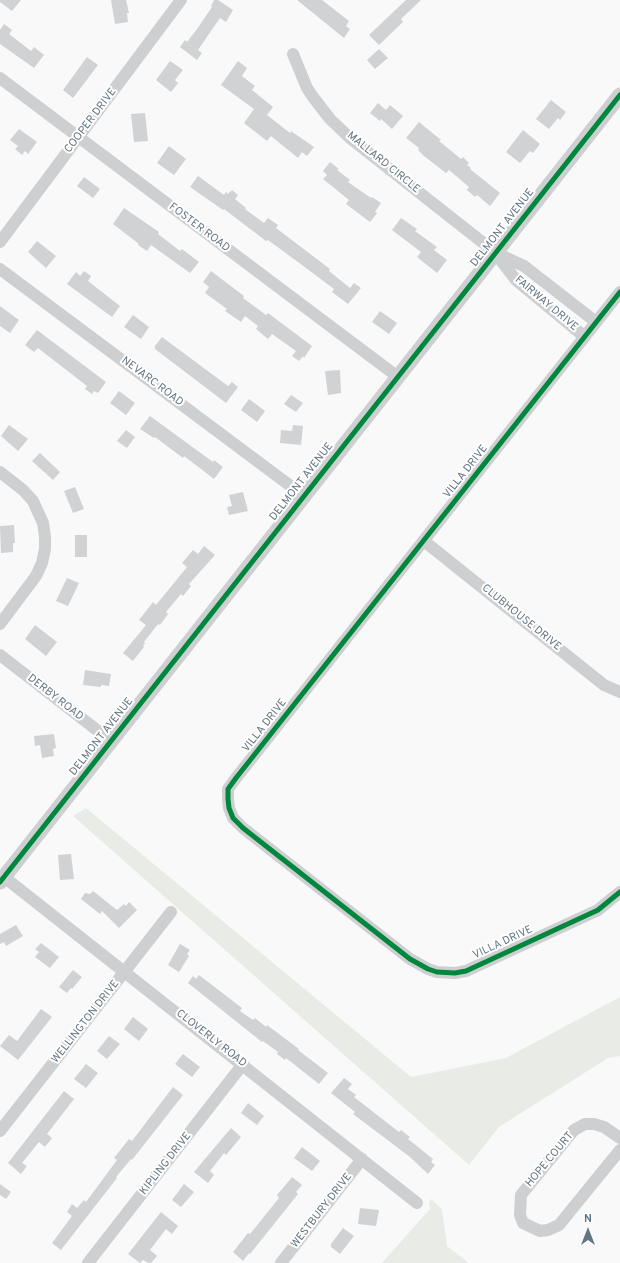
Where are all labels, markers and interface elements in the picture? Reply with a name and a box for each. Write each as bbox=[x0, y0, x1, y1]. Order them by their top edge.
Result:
street label: COOPER DRIVE bbox=[62, 86, 120, 156]
street label: MALLARD CIRCLE bbox=[344, 130, 422, 196]
street label: DELMONT AVENUE bbox=[468, 186, 538, 270]
street label: FOSTER ROAD bbox=[166, 201, 232, 255]
street label: FAIRWAY DRIVE bbox=[512, 274, 580, 334]
street label: NEVARC ROAD bbox=[118, 354, 186, 410]
street label: DELMONT AVENUE bbox=[267, 440, 337, 524]
street label: VILLA DRIVE bbox=[441, 443, 491, 501]
street label: CLUBHOUSE DRIVE bbox=[479, 582, 563, 654]
street label: DERBY ROAD bbox=[25, 672, 85, 724]
street label: DELMONT AVENUE bbox=[67, 695, 137, 779]
street label: VILLA DRIVE bbox=[240, 697, 290, 755]
street label: VILLA DRIVE bbox=[471, 923, 535, 963]
street label: WELLINGTON DRIVE bbox=[49, 978, 123, 1066]
street label: CLOVERLY ROAD bbox=[173, 1007, 249, 1071]
street label: KIPLING DRIVE bbox=[137, 1130, 195, 1198]
street label: HOPE COURT bbox=[523, 1130, 577, 1190]
street label: WESTBURY DRIVE bbox=[289, 1171, 355, 1251]
north arrow bbox=[568, 1211, 608, 1251]
text: N bbox=[584, 1212, 592, 1226]

